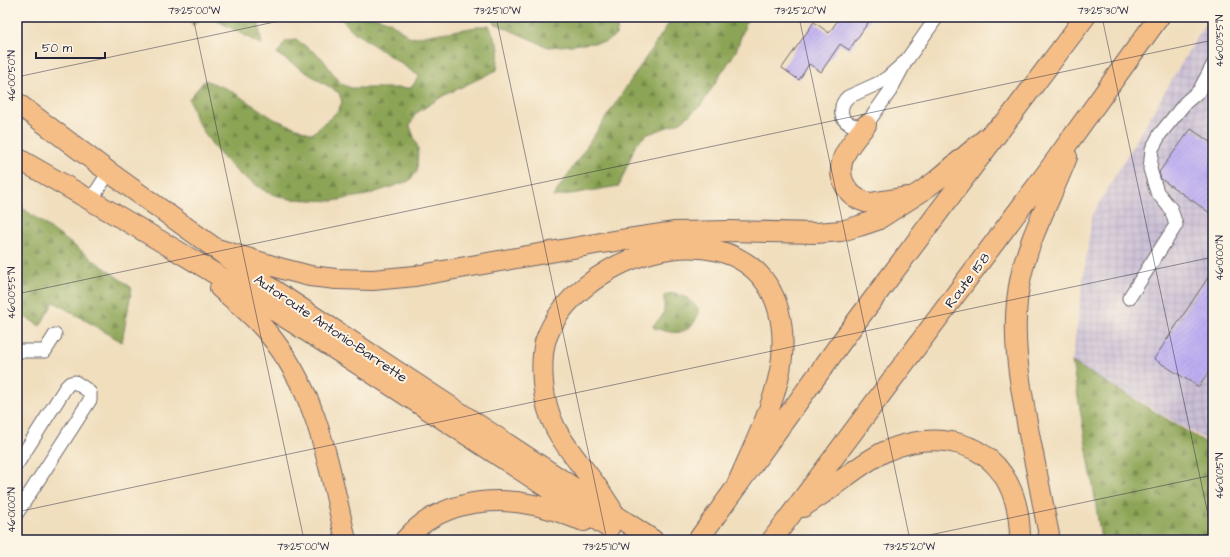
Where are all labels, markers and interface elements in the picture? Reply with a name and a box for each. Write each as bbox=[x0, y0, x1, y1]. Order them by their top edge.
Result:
text: 73°25'00"W bbox=[168, 4, 221, 18]
text: 73°25'10"W bbox=[473, 4, 521, 18]
text: 73°25'20"W bbox=[774, 4, 826, 18]
text: 73°25'30"W bbox=[1077, 4, 1129, 18]
text: 46°00'55"N bbox=[1213, 15, 1227, 67]
scale bar bbox=[36, 34, 105, 60]
text: 50 m bbox=[42, 40, 73, 57]
text: 46°00'50"N bbox=[5, 50, 19, 102]
text: 46°01'00"N bbox=[1213, 235, 1227, 281]
street label: Route 158 bbox=[940, 249, 995, 312]
text: 46°00'55"N bbox=[5, 267, 19, 319]
street label: Autoroute Antonio-Barrette bbox=[250, 270, 411, 388]
text: 46°01'05"N bbox=[1213, 453, 1227, 499]
text: 46°01'00"N bbox=[5, 487, 19, 533]
text: 73°25'00"W bbox=[277, 540, 330, 554]
text: 73°25'10"W bbox=[582, 540, 630, 554]
text: 73°25'20"W bbox=[883, 540, 935, 554]

